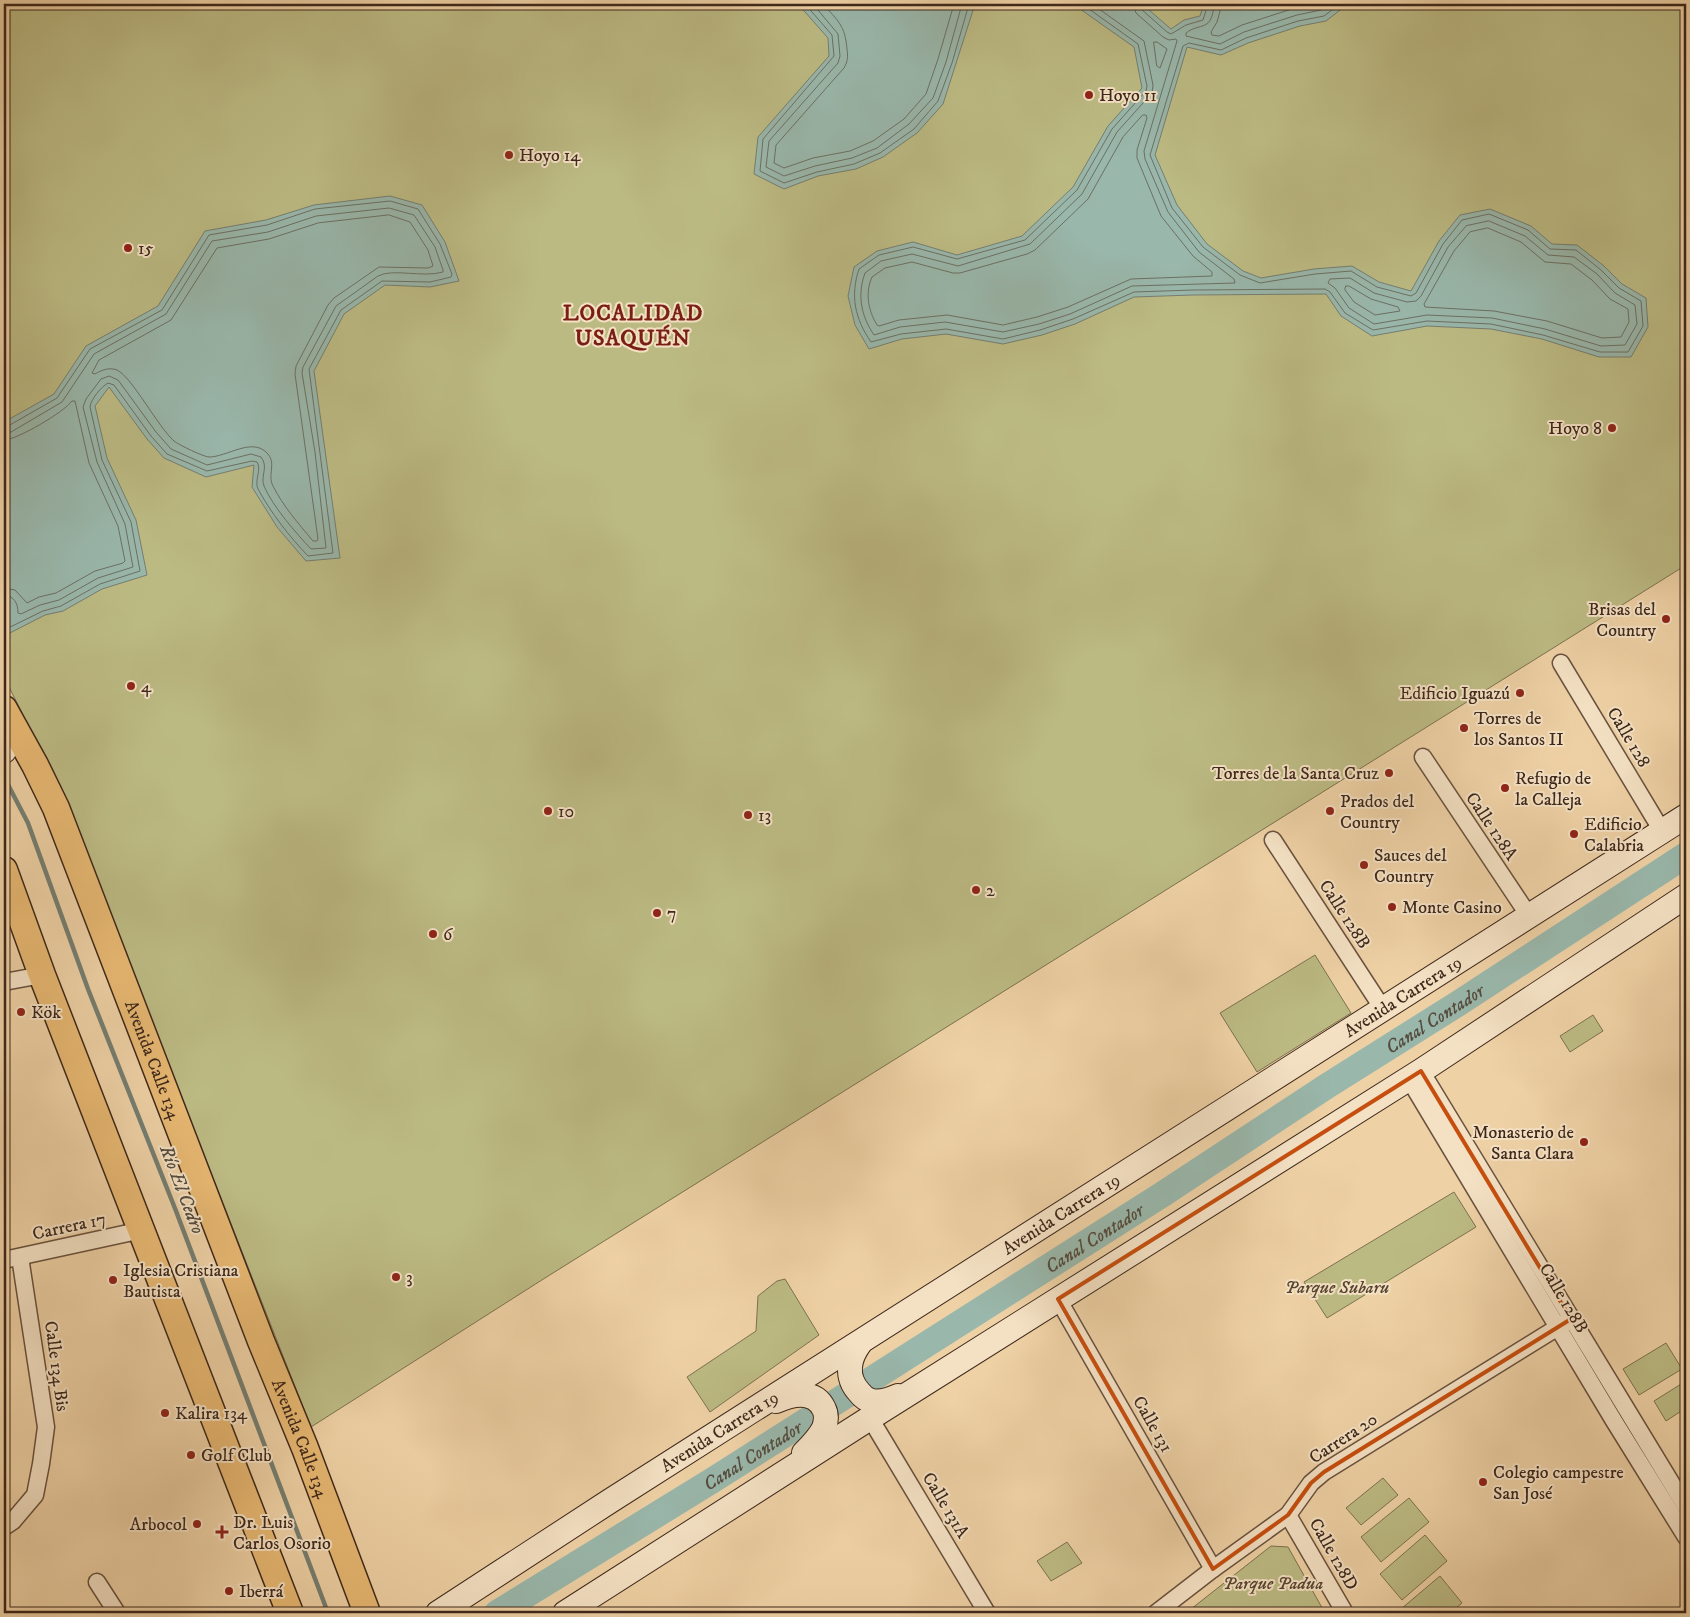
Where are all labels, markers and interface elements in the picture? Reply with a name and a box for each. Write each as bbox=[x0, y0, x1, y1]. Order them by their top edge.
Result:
place label: Hoyo 11 bbox=[1099, 85, 1157, 107]
marker: Hoyo 11 bbox=[1083, 89, 1095, 101]
place label: Hoyo 14 bbox=[519, 145, 581, 167]
marker: Hoyo 14 bbox=[503, 149, 515, 161]
place label: 15 bbox=[138, 238, 153, 260]
marker: 15 bbox=[122, 242, 134, 254]
district label: LOCALIDAD USAQUÉN bbox=[563, 300, 703, 352]
place label: Hoyo 8 bbox=[1548, 418, 1602, 440]
marker: Hoyo 8 bbox=[1606, 422, 1618, 434]
place label: Brisas del Country bbox=[1588, 599, 1657, 642]
marker: Brisas del Country bbox=[1660, 613, 1672, 625]
place label: 4 bbox=[141, 676, 152, 698]
marker: 4 bbox=[125, 680, 137, 692]
place label: Edificio Iguazú bbox=[1399, 683, 1510, 705]
marker: Edificio Iguazú bbox=[1514, 687, 1526, 699]
street label: Calle 128 bbox=[1602, 704, 1655, 772]
place label: Torres de los Santos II bbox=[1474, 708, 1564, 751]
marker: Torres de los Santos II bbox=[1458, 722, 1470, 734]
place label: Torres de la Santa Cruz bbox=[1212, 763, 1379, 785]
marker: Torres de la Santa Cruz bbox=[1383, 767, 1395, 779]
place label: Refugio de la Calleja bbox=[1515, 768, 1591, 811]
marker: Refugio de la Calleja bbox=[1499, 782, 1511, 794]
street label: Calle 128A bbox=[1460, 788, 1522, 865]
place label: Prados del Country bbox=[1340, 791, 1415, 834]
place label: 10 bbox=[558, 801, 574, 823]
marker: 10 bbox=[542, 805, 554, 817]
place label: 13 bbox=[758, 805, 771, 827]
marker: Prados del Country bbox=[1324, 805, 1336, 817]
marker: 13 bbox=[742, 809, 754, 821]
place label: Edificio Calabria bbox=[1584, 814, 1644, 857]
marker: Edificio Calabria bbox=[1568, 828, 1580, 840]
place label: Sauces del Country bbox=[1374, 845, 1447, 888]
marker: Sauces del Country bbox=[1358, 859, 1370, 871]
street label: Calle 128B bbox=[1314, 876, 1374, 953]
place label: 2 bbox=[986, 880, 995, 902]
marker: 2 bbox=[970, 884, 982, 896]
place label: Monte Casino bbox=[1402, 897, 1502, 919]
marker: Monte Casino bbox=[1386, 901, 1398, 913]
place label: 7 bbox=[667, 903, 676, 925]
marker: 7 bbox=[651, 907, 663, 919]
place label: 6 bbox=[443, 924, 453, 946]
marker: 6 bbox=[427, 928, 439, 940]
street label: Avenida Carrera 19 bbox=[1340, 952, 1466, 1043]
water label: Canal Contador bbox=[1381, 979, 1491, 1060]
street label: Avenida Calle 134 bbox=[119, 998, 185, 1124]
place label: Kök bbox=[31, 1002, 61, 1024]
marker: Kök bbox=[15, 1006, 27, 1018]
place label: Monasterio de Santa Clara bbox=[1472, 1122, 1574, 1165]
marker: Monasterio de Santa Clara bbox=[1578, 1136, 1590, 1148]
water label: Río El Cedro bbox=[154, 1141, 209, 1237]
street label: Avenida Carrera 19 bbox=[999, 1169, 1125, 1260]
water label: Canal Contador bbox=[1041, 1198, 1150, 1279]
street label: Carrera 17 bbox=[30, 1208, 108, 1246]
place label: Iglesia Cristiana Bautista bbox=[123, 1260, 239, 1303]
street label: Calle 128B bbox=[1534, 1260, 1593, 1337]
place label: 3 bbox=[406, 1267, 413, 1289]
marker: 3 bbox=[390, 1271, 402, 1283]
marker: Iglesia Cristiana Bautista bbox=[107, 1274, 119, 1286]
park label: Parque Subaru bbox=[1285, 1277, 1389, 1299]
street label: Calle 134 Bis bbox=[39, 1319, 73, 1413]
street label: Avenida Calle 134 bbox=[266, 1376, 333, 1502]
street label: Avenida Carrera 19 bbox=[657, 1387, 783, 1478]
street label: Calle 131 bbox=[1127, 1392, 1177, 1457]
place label: Kalira 134 bbox=[175, 1403, 248, 1425]
marker: Kalira 134 bbox=[159, 1407, 171, 1419]
street label: Carrera 20 bbox=[1305, 1409, 1382, 1469]
water label: Canal Contador bbox=[699, 1415, 809, 1496]
place label: Golf Club bbox=[201, 1445, 272, 1467]
marker: Golf Club bbox=[185, 1449, 197, 1461]
place label: Colegio campestre San José bbox=[1493, 1462, 1624, 1505]
street label: Calle 131A bbox=[917, 1469, 974, 1543]
marker: Colegio campestre San José bbox=[1477, 1476, 1489, 1488]
place label: Dr. Luis Carlos Osorio bbox=[233, 1512, 331, 1555]
place label: Arbocol bbox=[130, 1514, 188, 1536]
street label: Calle 128D bbox=[1304, 1515, 1363, 1594]
marker: Arbocol bbox=[191, 1518, 203, 1530]
marker: Dr. Luis Carlos Osorio bbox=[215, 1525, 229, 1539]
park label: Parque Padua bbox=[1223, 1573, 1323, 1595]
place label: Iberrá bbox=[239, 1581, 284, 1603]
marker: Iberrá bbox=[223, 1585, 235, 1597]

